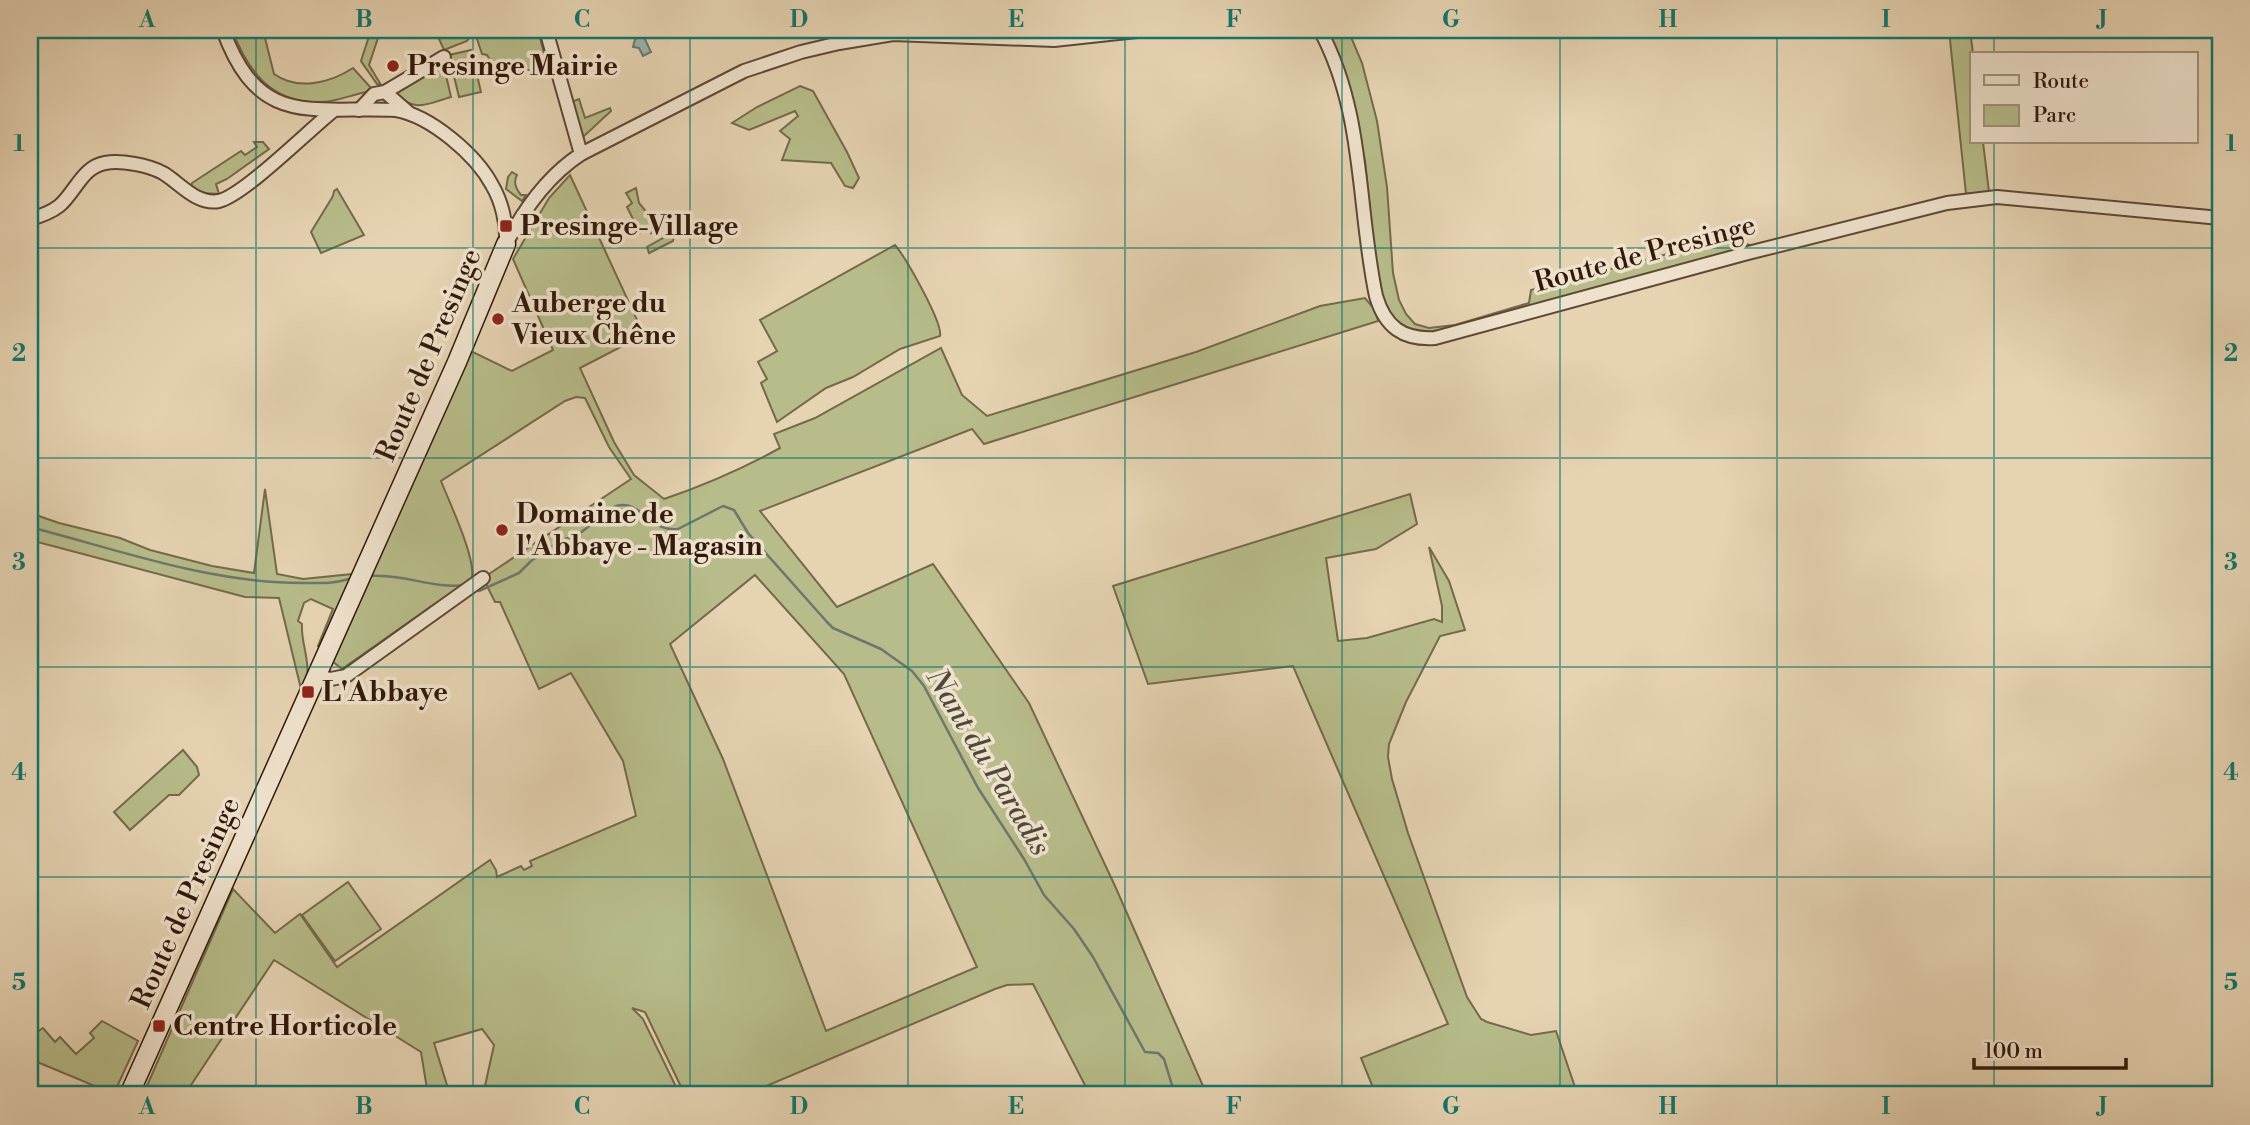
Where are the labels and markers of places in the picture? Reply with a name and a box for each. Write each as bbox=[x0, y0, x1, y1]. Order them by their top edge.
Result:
place label: Presinge Mairie bbox=[407, 49, 618, 84]
marker: Presinge Mairie bbox=[385, 58, 401, 74]
place label: Presinge-Village bbox=[520, 209, 738, 244]
marker: Presinge-Village bbox=[498, 218, 514, 234]
place label: Auberge du Vieux Chêne bbox=[511, 286, 676, 353]
marker: Auberge du Vieux Chêne bbox=[490, 311, 506, 327]
place label: Domaine de l'Abbaye - Magasin bbox=[516, 497, 763, 564]
marker: Domaine de l'Abbaye - Magasin bbox=[494, 522, 510, 538]
place label: L'Abbaye bbox=[322, 675, 448, 710]
marker: L'Abbaye bbox=[300, 684, 316, 700]
place label: Centre Horticole bbox=[173, 1009, 397, 1044]
marker: Centre Horticole bbox=[151, 1018, 167, 1034]

